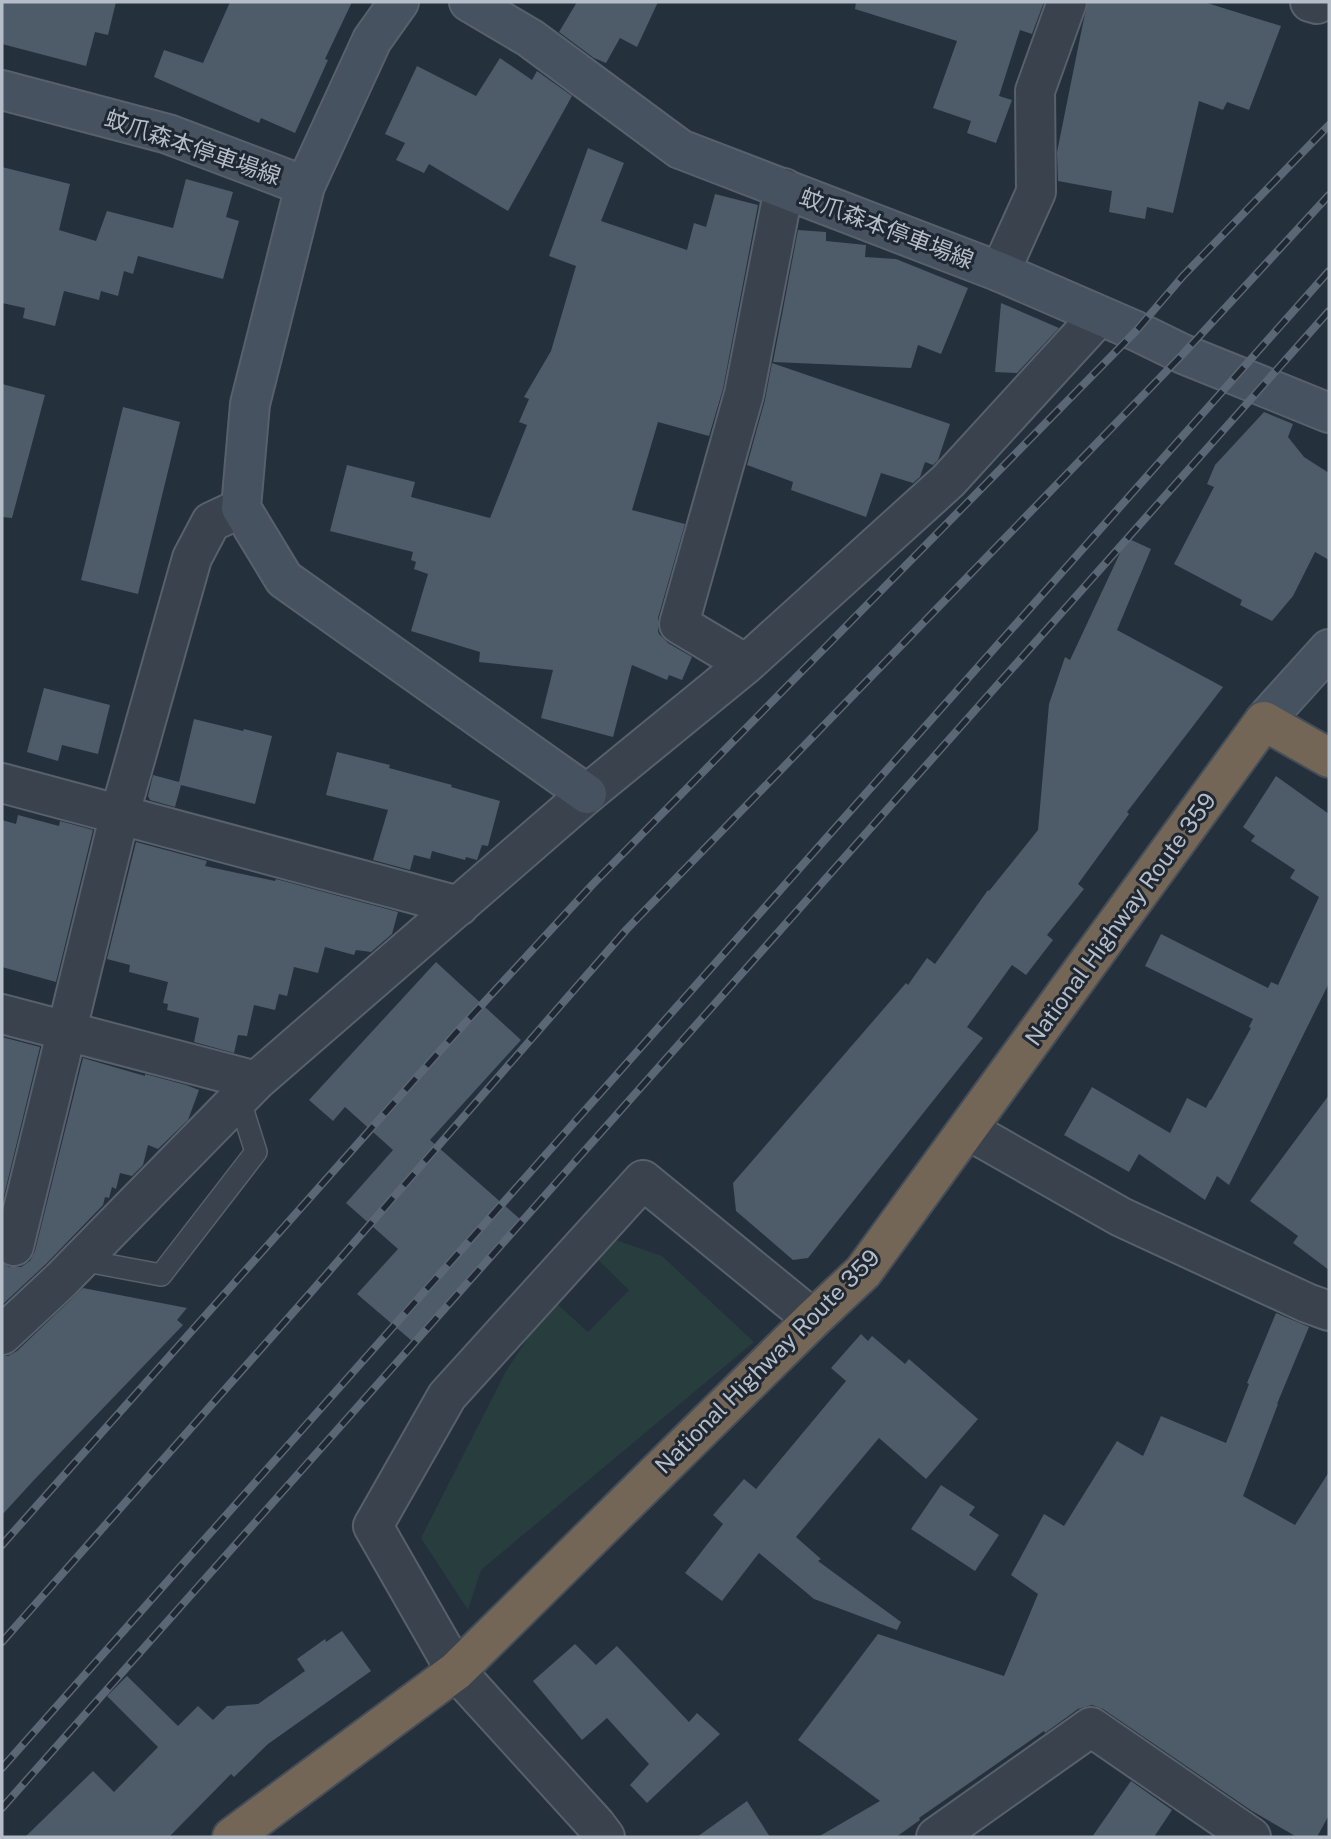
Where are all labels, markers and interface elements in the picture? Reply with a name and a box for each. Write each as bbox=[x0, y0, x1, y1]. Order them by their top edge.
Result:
street label: 蚊爪森本停車場線 bbox=[102, 104, 284, 190]
street label: 蚊爪森本停車場線 bbox=[796, 182, 978, 274]
street label: National Highway Route 359 bbox=[1019, 787, 1221, 1051]
street label: National Highway Route 359 bbox=[649, 1243, 885, 1479]

